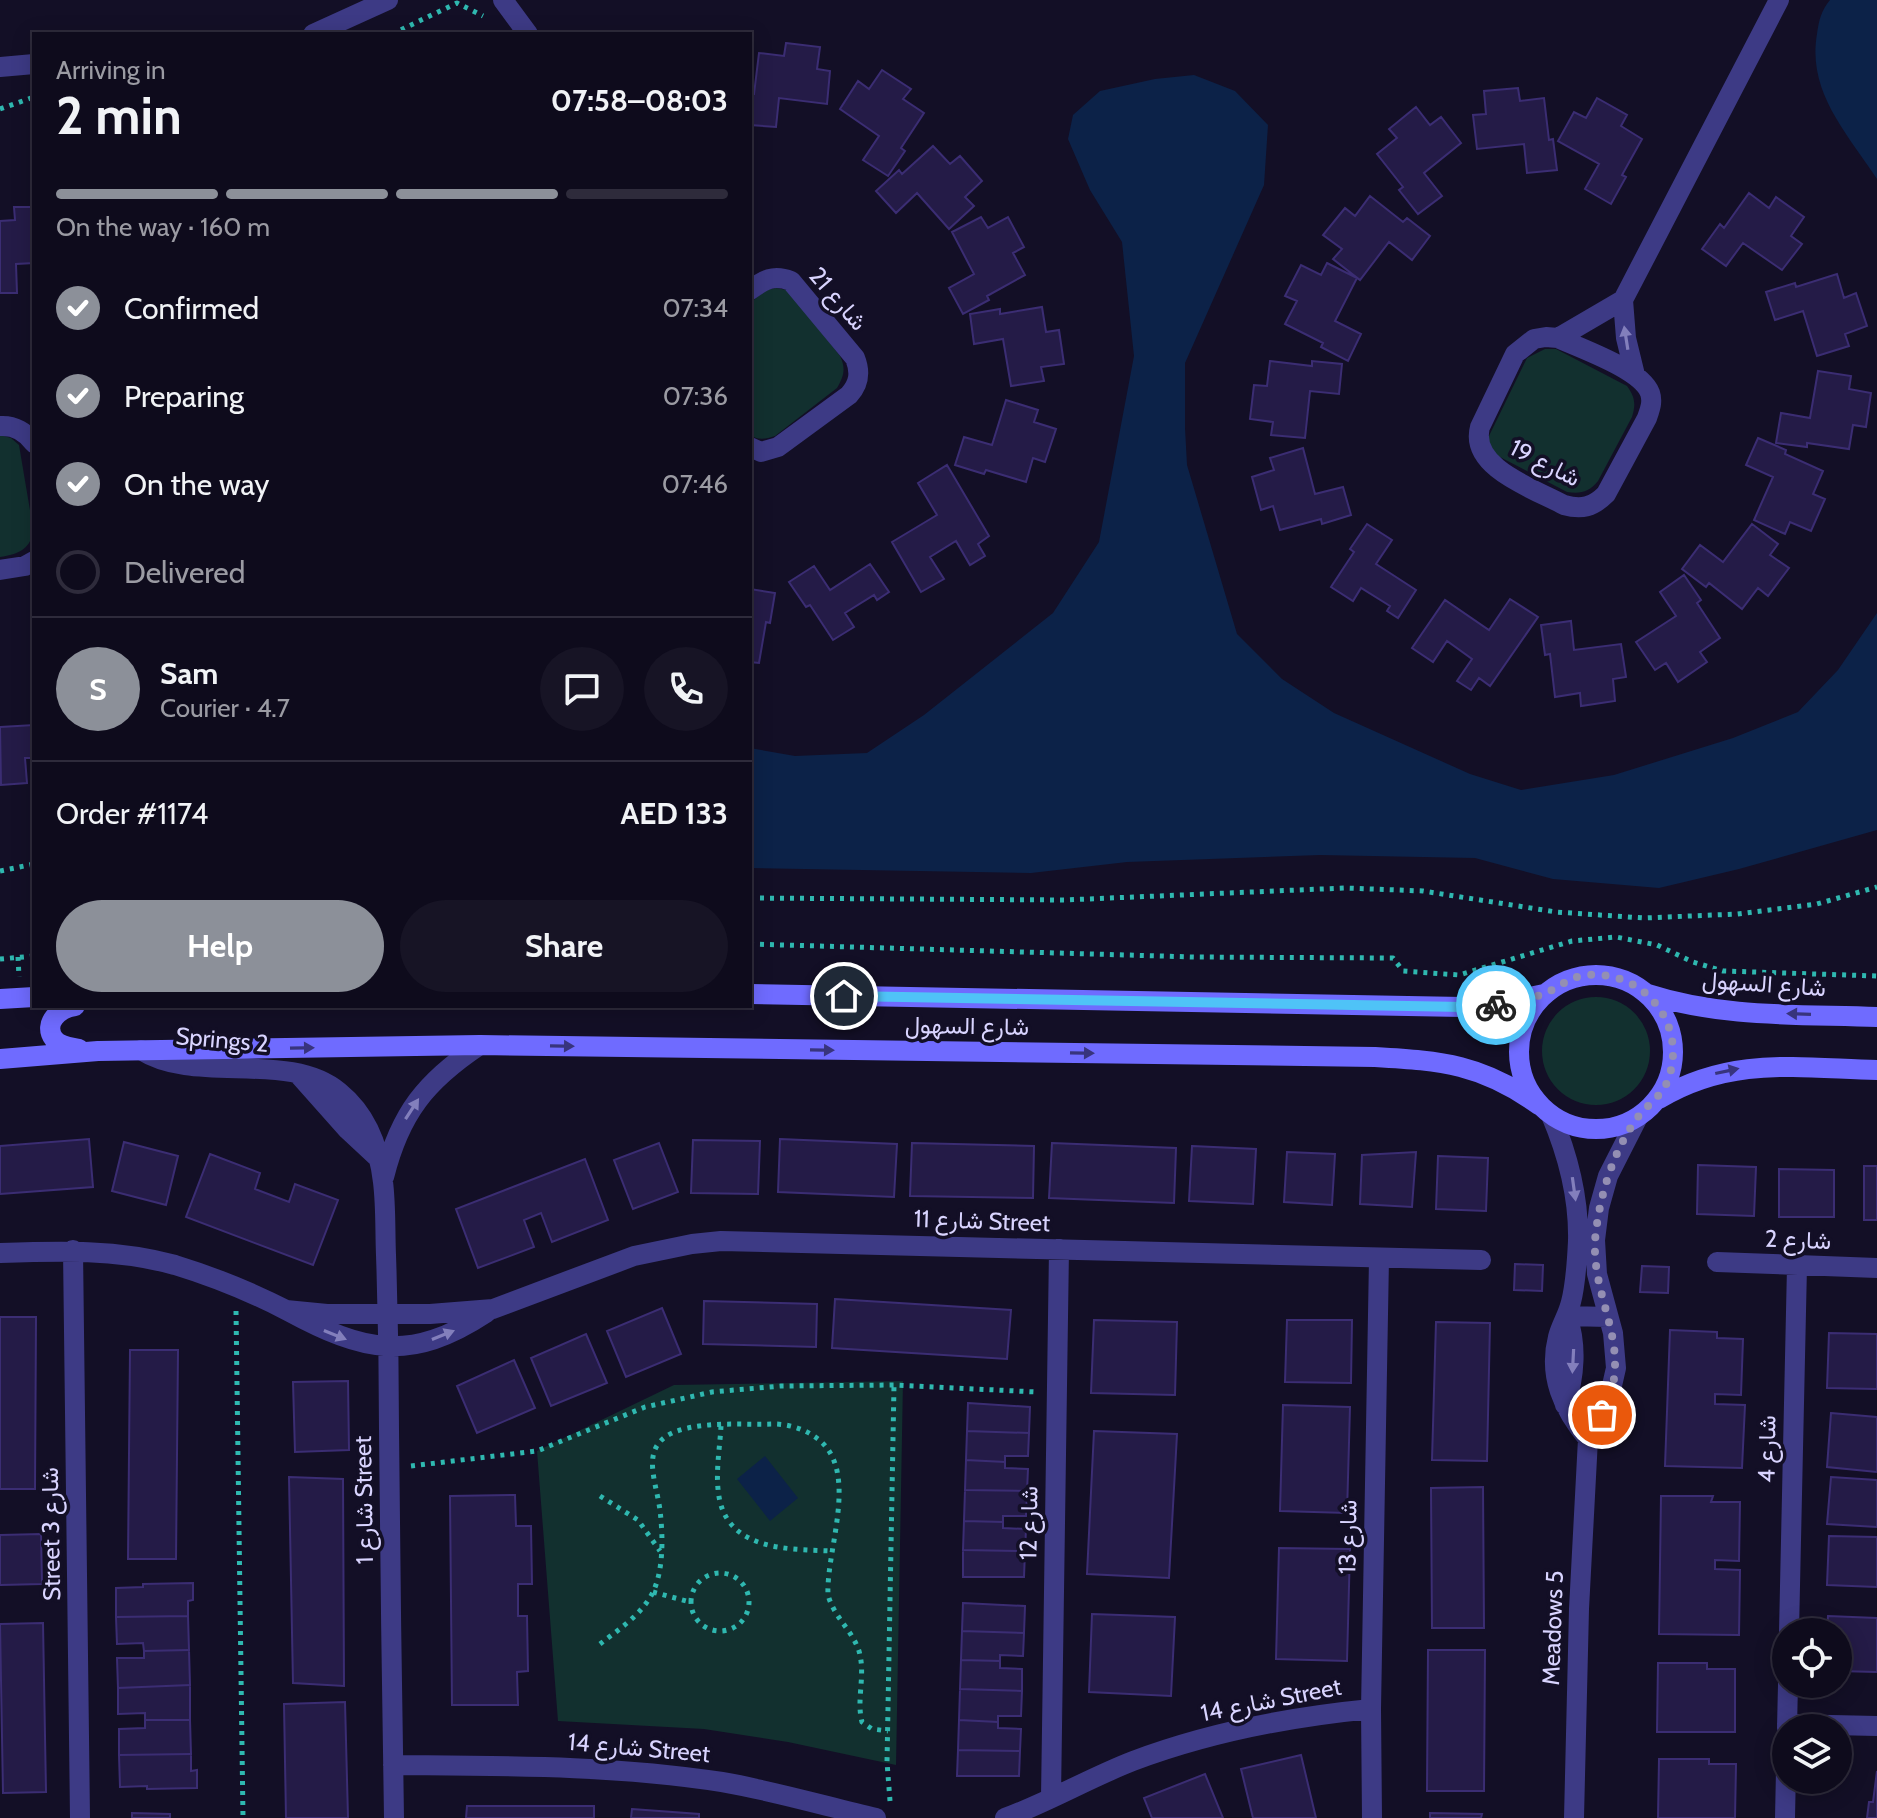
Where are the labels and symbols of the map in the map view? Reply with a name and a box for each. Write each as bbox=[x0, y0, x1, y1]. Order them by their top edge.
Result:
street label: شارع 21 bbox=[802, 261, 874, 337]
one-way arrow bbox=[1619, 325, 1632, 350]
street label: شارع 19 bbox=[1504, 433, 1585, 494]
pin bbox=[810, 962, 878, 1030]
courier bbox=[1456, 965, 1536, 1045]
street label: شارع السهول bbox=[1701, 965, 1827, 1004]
one-way arrow bbox=[1786, 1008, 1811, 1021]
street label: شارع السهول bbox=[905, 1010, 1029, 1043]
street label: Springs 2 bbox=[174, 1021, 270, 1058]
one-way arrow bbox=[550, 1040, 575, 1052]
one-way arrow bbox=[290, 1042, 315, 1054]
one-way arrow bbox=[810, 1043, 835, 1056]
one-way arrow bbox=[1070, 1047, 1095, 1059]
one-way arrow bbox=[1714, 1064, 1739, 1077]
one-way arrow bbox=[404, 1098, 418, 1120]
one-way arrow bbox=[1568, 1177, 1581, 1202]
street label: شارع 11 Street bbox=[913, 1204, 1051, 1239]
street label: شارع 2 bbox=[1764, 1224, 1832, 1257]
one-way arrow bbox=[431, 1328, 455, 1341]
one-way arrow bbox=[323, 1329, 347, 1342]
one-way arrow bbox=[1566, 1349, 1579, 1374]
pin bbox=[1568, 1381, 1636, 1449]
street label: شارع 4 bbox=[1751, 1415, 1784, 1483]
street label: شارع 1 Street bbox=[348, 1435, 381, 1565]
street label: Street شارع 3 bbox=[35, 1467, 68, 1601]
street label: شارع 12 bbox=[1013, 1486, 1046, 1560]
street label: شارع 13 bbox=[1332, 1500, 1365, 1575]
street label: Meadows 5 bbox=[1536, 1570, 1569, 1686]
street label: شارع 14 Street bbox=[1198, 1672, 1344, 1729]
street label: شارع 14 Street bbox=[567, 1727, 711, 1770]

